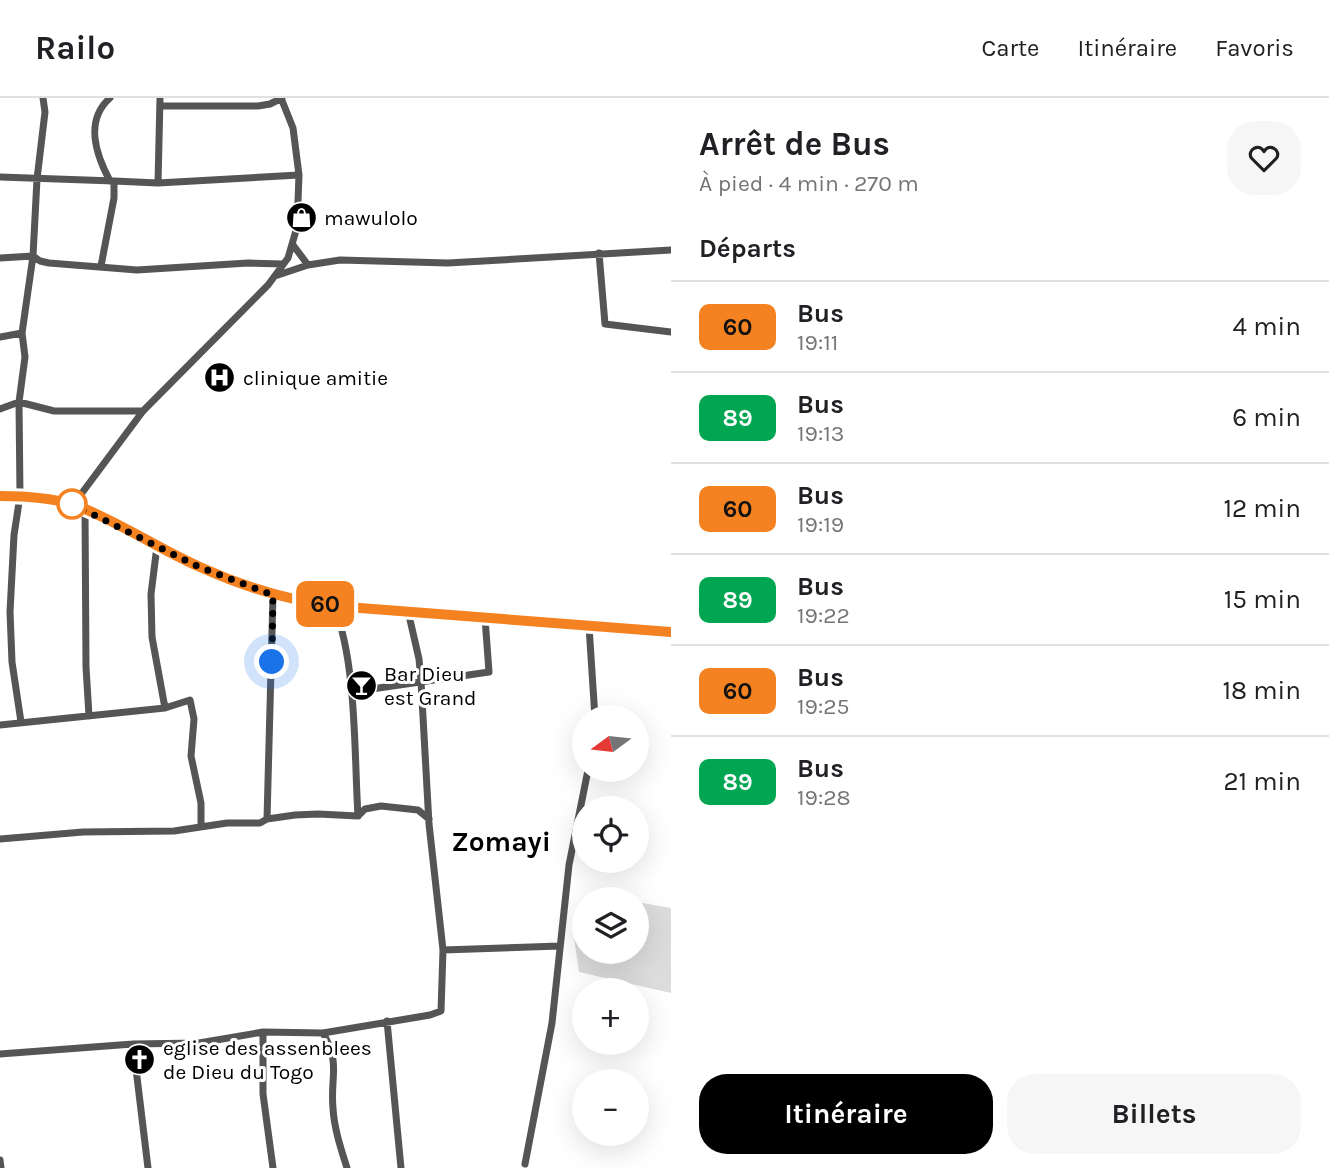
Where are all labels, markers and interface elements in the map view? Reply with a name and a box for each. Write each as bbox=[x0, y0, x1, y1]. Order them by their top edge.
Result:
text: Railo bbox=[35, 29, 115, 67]
text: Carte bbox=[981, 34, 1039, 62]
text: Itinéraire bbox=[1077, 34, 1177, 62]
text: Favoris bbox=[1215, 34, 1294, 62]
button: heart bbox=[1227, 121, 1301, 195]
text: Arrêt de Bus bbox=[699, 125, 890, 163]
text: À pied · 4 min · 270 m bbox=[699, 170, 919, 197]
shop icon: mawulolo bbox=[284, 201, 318, 235]
place label: mawulolo bbox=[324, 206, 418, 230]
text: Départs bbox=[699, 233, 796, 264]
text: Bus bbox=[797, 298, 844, 329]
text: 4 min bbox=[1233, 311, 1301, 342]
text: 60 bbox=[723, 313, 752, 341]
text: 19:11 bbox=[797, 329, 838, 356]
hospital icon: clinique amitie bbox=[203, 361, 237, 395]
place label: clinique amitie bbox=[243, 366, 388, 390]
text: Bus bbox=[797, 389, 844, 420]
text: 6 min bbox=[1232, 402, 1301, 433]
text: 89 bbox=[722, 404, 753, 432]
text: 19:13 bbox=[797, 420, 844, 447]
text: Bus bbox=[797, 480, 844, 511]
unlabelled marker bbox=[57, 489, 87, 519]
text: 12 min bbox=[1223, 493, 1301, 524]
text: 60 bbox=[723, 495, 752, 523]
text: 19:19 bbox=[797, 511, 844, 538]
text: Bus bbox=[797, 571, 844, 602]
line badge: 60 bbox=[294, 581, 356, 627]
text: 15 min bbox=[1224, 584, 1301, 615]
text: 89 bbox=[722, 586, 753, 614]
text: 60 bbox=[310, 590, 340, 618]
text: 19:22 bbox=[797, 602, 850, 629]
your location bbox=[254, 644, 289, 679]
place label: Bar Dieu est Grand bbox=[384, 662, 477, 710]
text: Bus bbox=[797, 662, 844, 693]
bar icon: Bar Dieu est Grand bbox=[344, 669, 378, 703]
text: 18 min bbox=[1222, 675, 1301, 706]
text: 60 bbox=[723, 677, 752, 705]
text: 19:25 bbox=[797, 693, 850, 720]
north arrow bbox=[572, 705, 649, 782]
map controls bbox=[572, 705, 649, 1146]
text: Bus bbox=[797, 753, 844, 784]
text: 21 min bbox=[1223, 766, 1301, 797]
text: 89 bbox=[722, 768, 753, 796]
text: 19:28 bbox=[797, 784, 851, 811]
button: locate bbox=[572, 796, 649, 873]
district label: Zomayi bbox=[451, 825, 551, 858]
button: layers bbox=[572, 887, 649, 964]
button: + bbox=[572, 978, 649, 1055]
place label: eglise des assenblees de Dieu du Togo bbox=[163, 1036, 372, 1084]
church icon: eglise des assenblees de Dieu du Togo bbox=[123, 1043, 157, 1077]
button: − bbox=[572, 1069, 649, 1146]
button: Itinéraire bbox=[699, 1074, 993, 1154]
button: Billets bbox=[1007, 1074, 1301, 1154]

